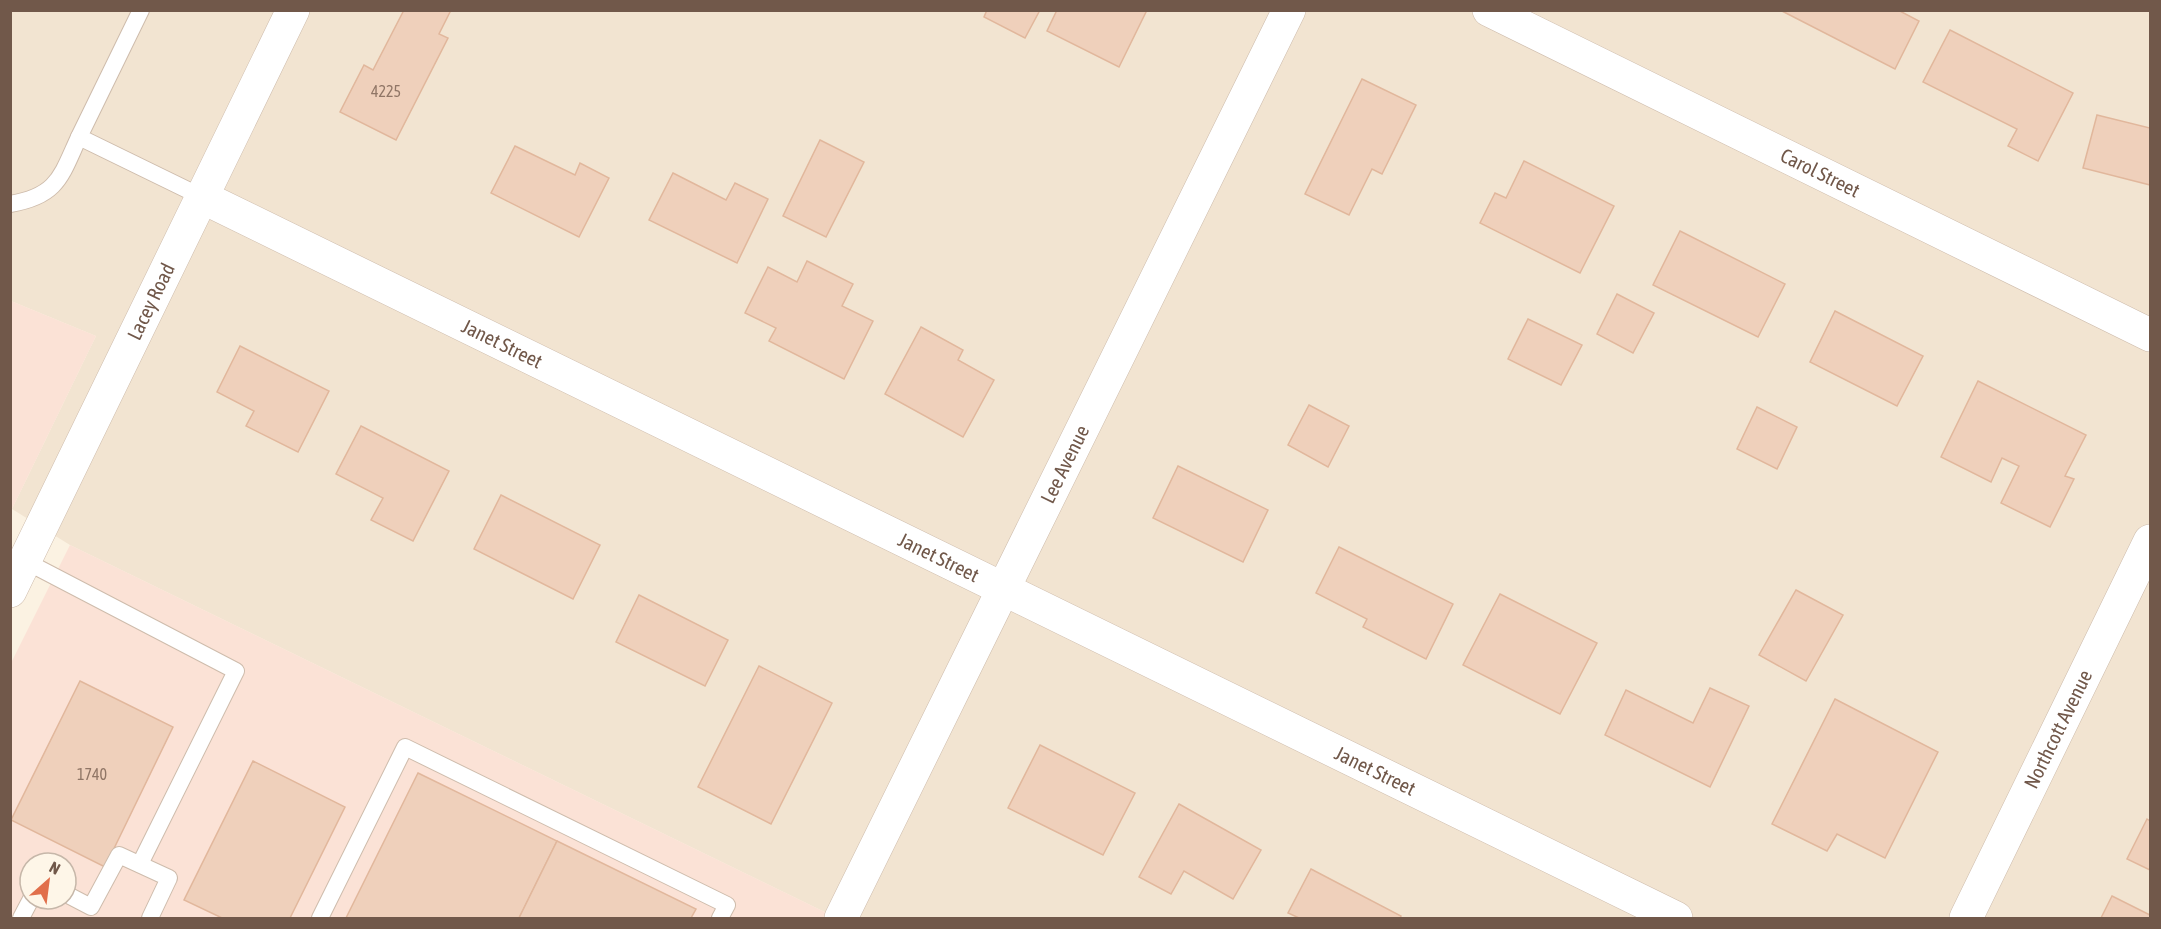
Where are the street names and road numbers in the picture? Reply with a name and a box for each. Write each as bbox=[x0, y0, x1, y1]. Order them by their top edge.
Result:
street label: Carol Street bbox=[1777, 143, 1864, 202]
street label: Lacey Road bbox=[122, 259, 179, 343]
street label: Janet Street bbox=[458, 314, 547, 373]
street label: Lee Avenue bbox=[1036, 421, 1093, 507]
street label: Janet Street bbox=[895, 527, 983, 586]
street label: Northcott Avenue bbox=[2019, 666, 2096, 792]
street label: Janet Street bbox=[1331, 741, 1420, 800]

